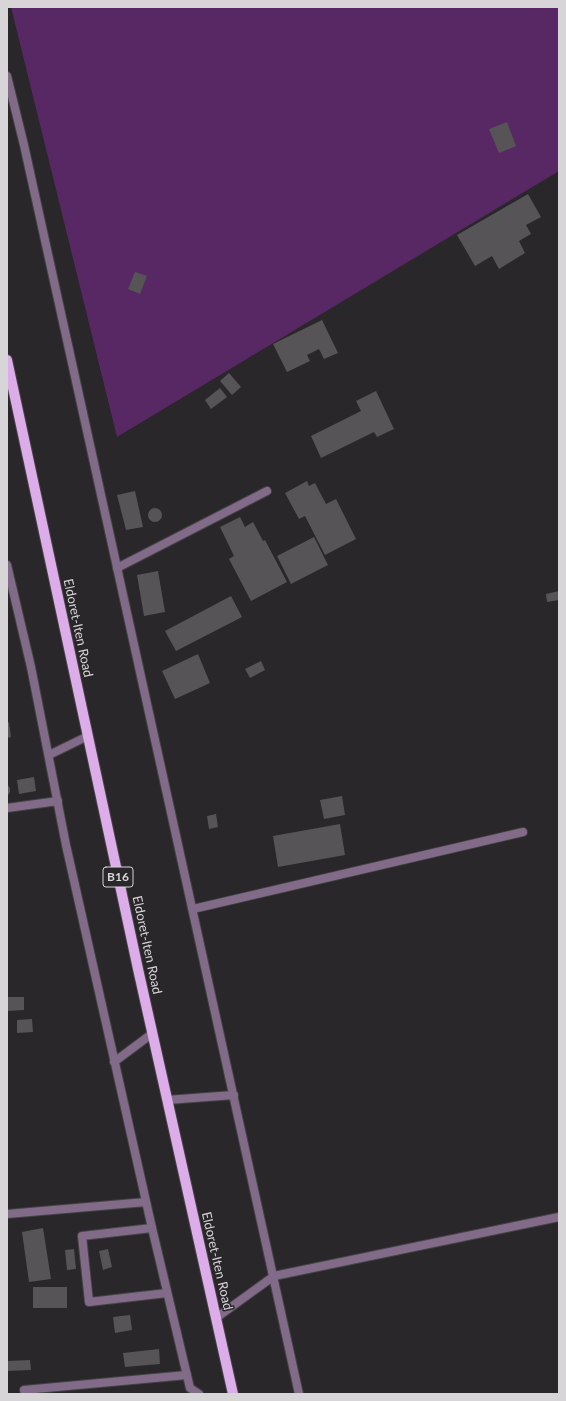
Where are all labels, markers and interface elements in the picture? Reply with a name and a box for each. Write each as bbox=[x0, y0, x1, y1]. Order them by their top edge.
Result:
street label: Eldoret-Iten Road bbox=[60, 577, 96, 679]
road number: B16 bbox=[103, 867, 133, 887]
street label: Eldoret-Iten Road bbox=[129, 894, 165, 996]
street label: Eldoret-Iten Road bbox=[198, 1210, 236, 1312]

